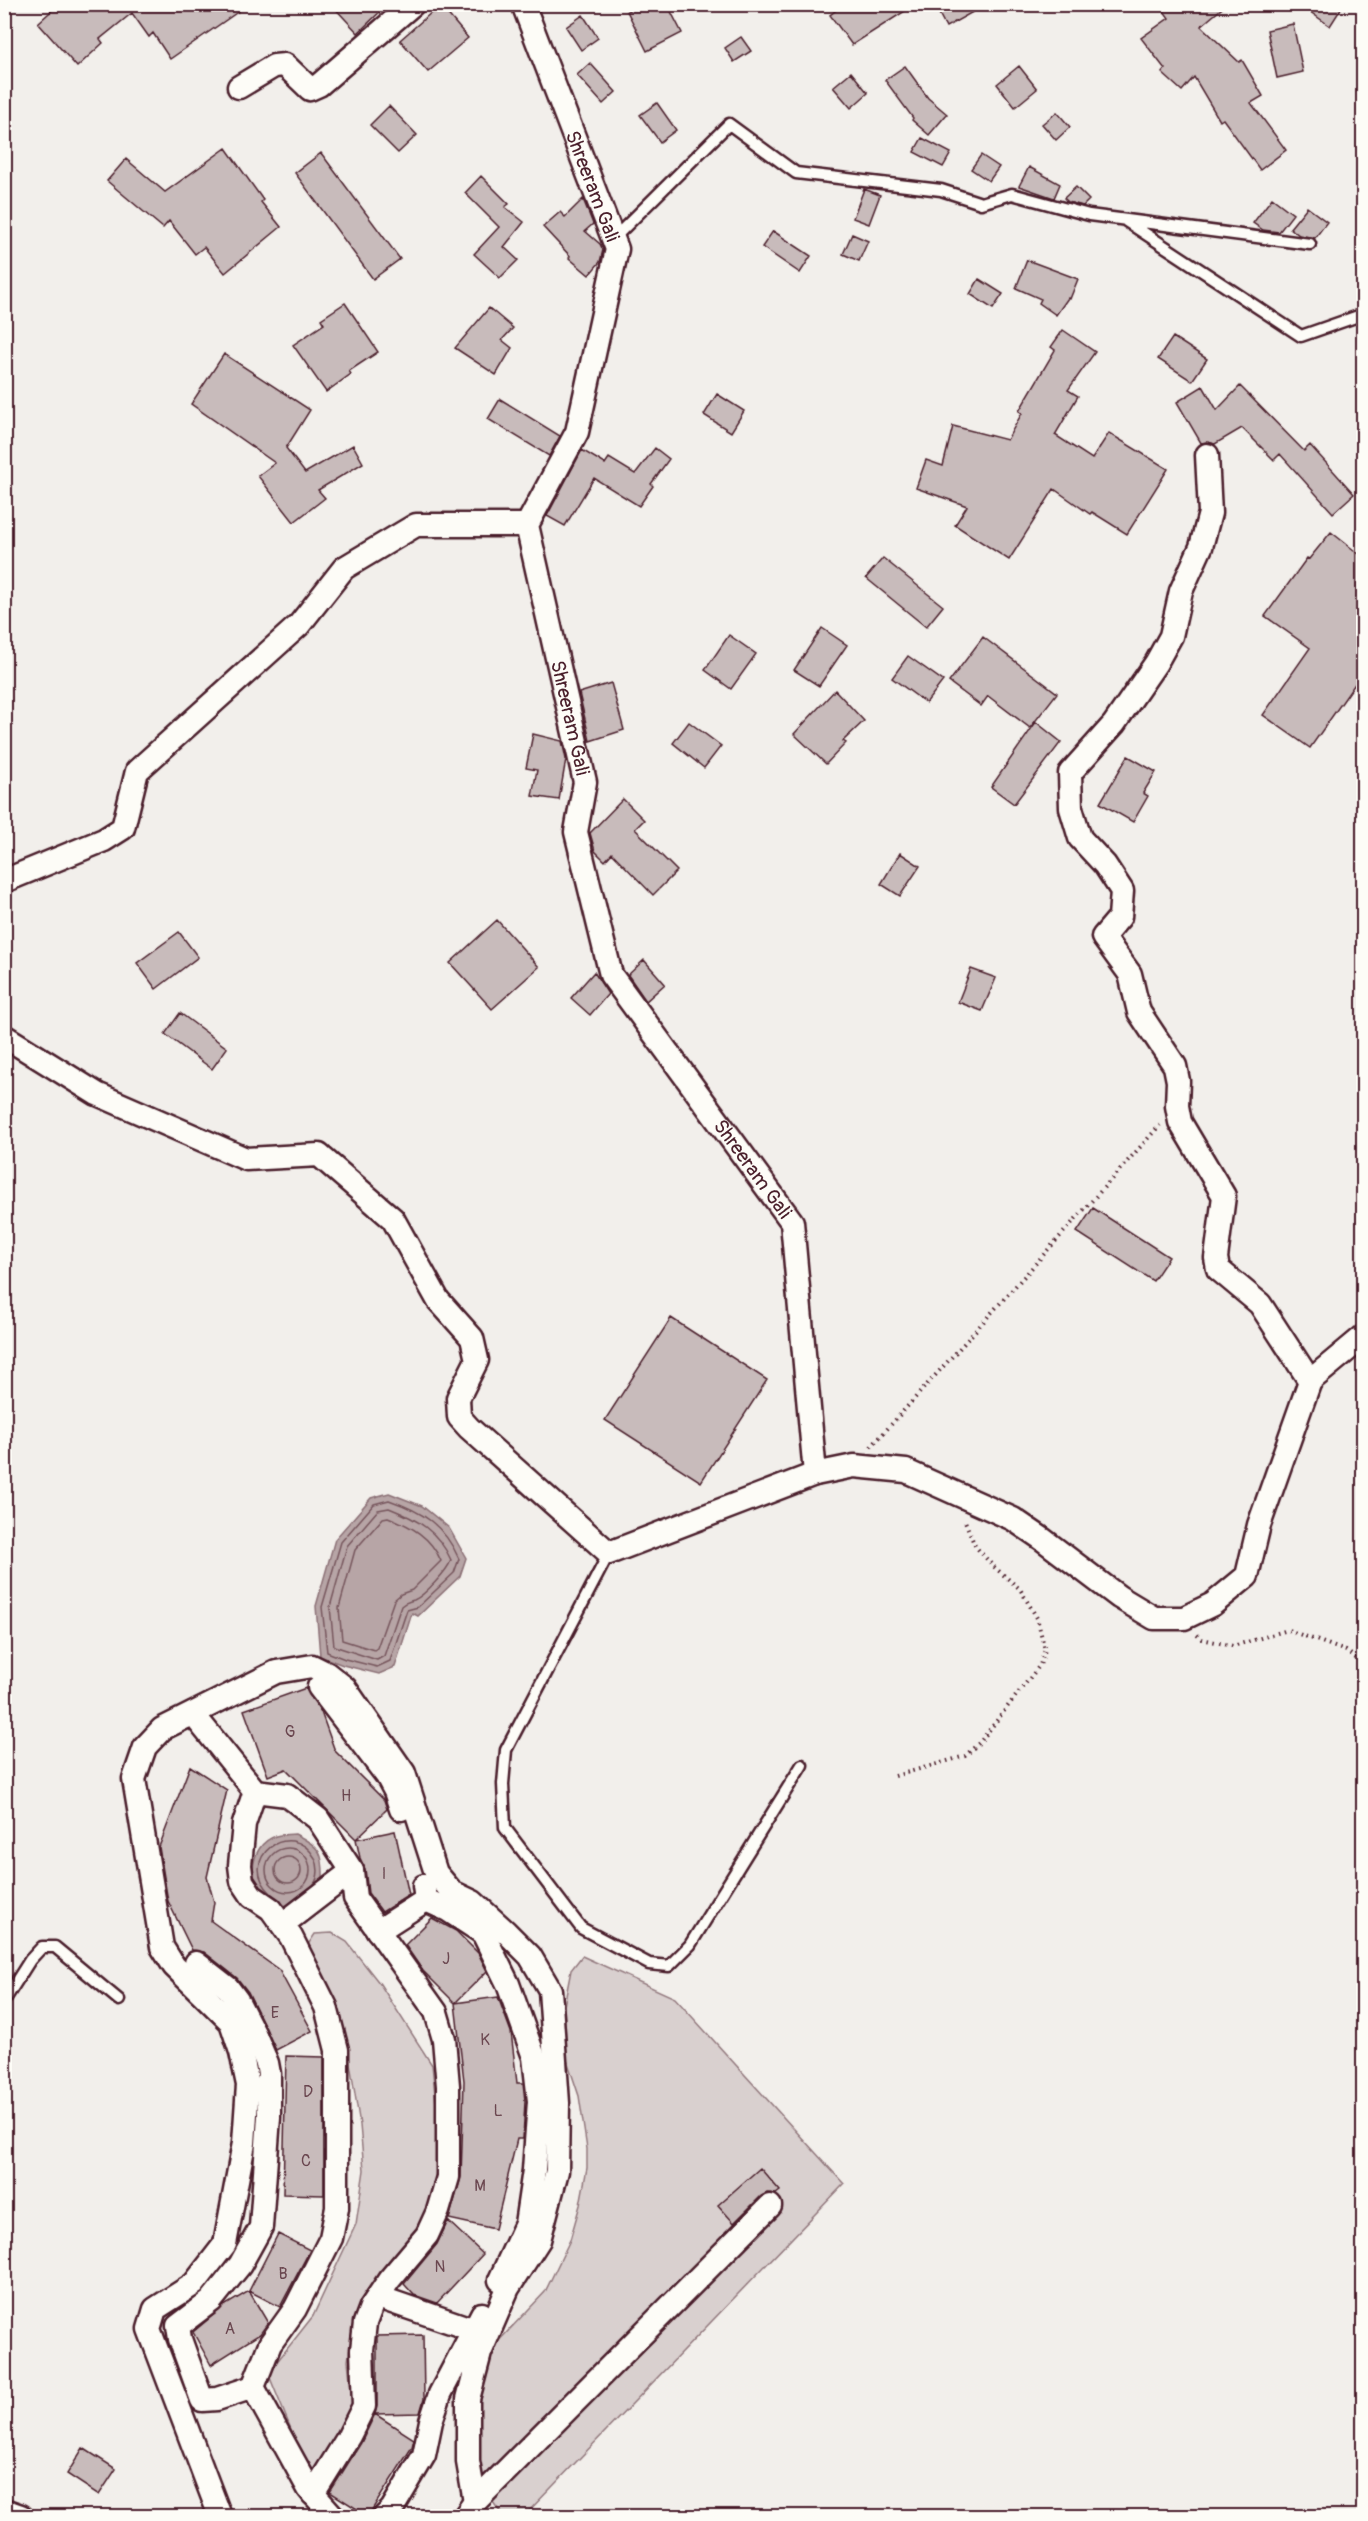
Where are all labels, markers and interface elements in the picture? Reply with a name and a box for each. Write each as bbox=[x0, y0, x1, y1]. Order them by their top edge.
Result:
street label: Shreeram Gali bbox=[560, 127, 625, 245]
street label: Shreeram Gali bbox=[545, 658, 595, 778]
street label: Shreeram Gali bbox=[708, 1114, 797, 1224]
house number: G bbox=[285, 1722, 295, 1742]
house number: H bbox=[341, 1786, 351, 1806]
house number: I bbox=[382, 1864, 386, 1884]
house number: J bbox=[442, 1949, 450, 1969]
house number: E bbox=[271, 2003, 279, 2023]
house number: K bbox=[480, 2030, 490, 2050]
house number: D bbox=[303, 2082, 313, 2102]
house number: L bbox=[493, 2101, 503, 2121]
house number: C bbox=[301, 2151, 311, 2171]
house number: M bbox=[474, 2176, 486, 2196]
house number: N bbox=[435, 2257, 445, 2277]
house number: B bbox=[278, 2264, 288, 2284]
house number: A bbox=[225, 2319, 235, 2339]

